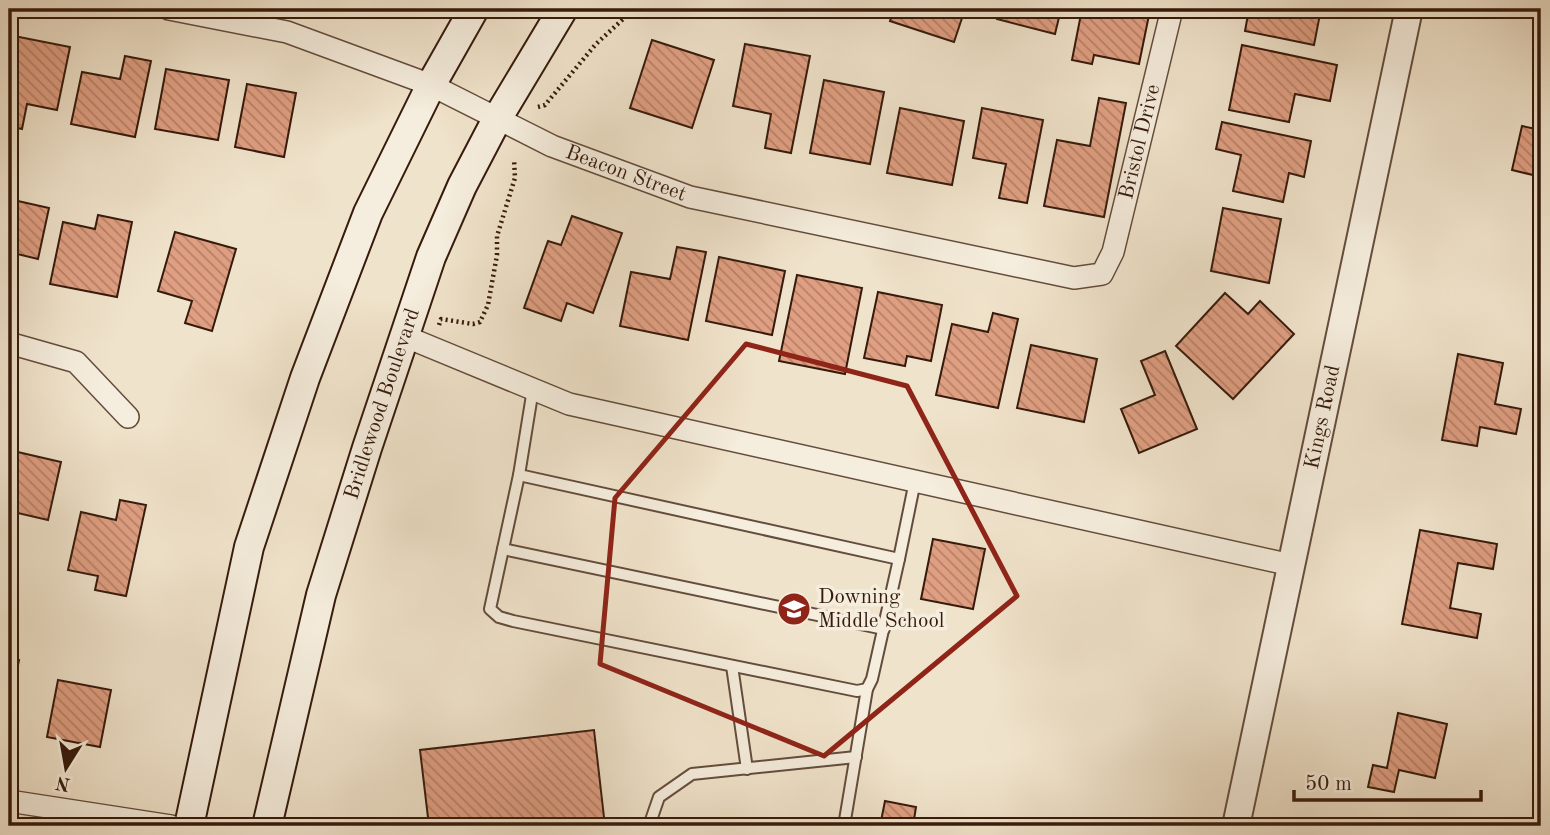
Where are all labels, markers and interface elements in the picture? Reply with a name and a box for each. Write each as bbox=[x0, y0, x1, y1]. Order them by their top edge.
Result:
street label: Bristol Drive bbox=[1116, 82, 1164, 202]
street label: Beacon Street bbox=[563, 141, 689, 205]
street label: Bridlewood Boulevard bbox=[341, 305, 424, 502]
street label: Kings Road bbox=[1301, 363, 1344, 471]
place label: Downing Middle School bbox=[818, 587, 945, 632]
school or university icon: Downing Middle School bbox=[775, 590, 813, 628]
north arrow bbox=[32, 734, 102, 804]
scale bar bbox=[1294, 758, 1482, 802]
text: N bbox=[54, 771, 72, 793]
text: 50 m bbox=[1305, 774, 1352, 795]

